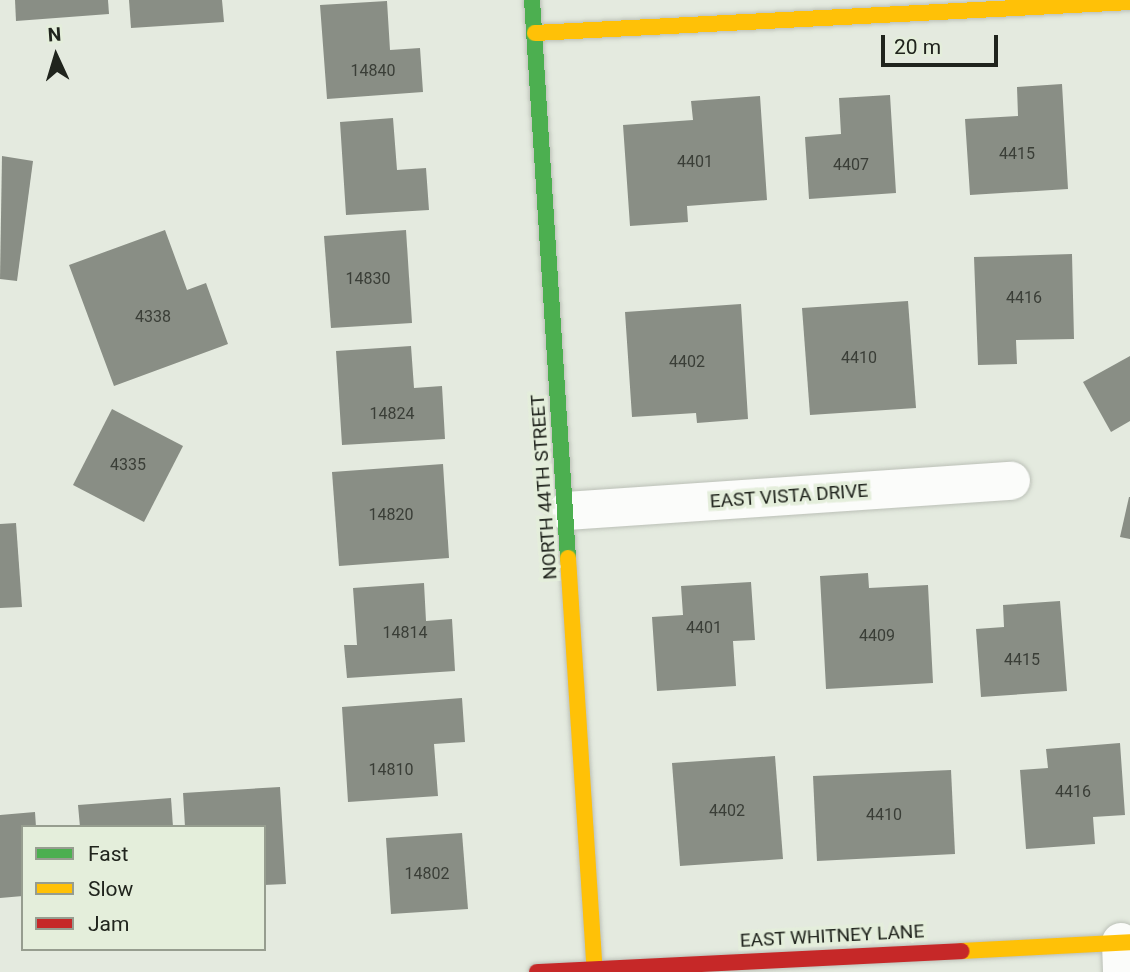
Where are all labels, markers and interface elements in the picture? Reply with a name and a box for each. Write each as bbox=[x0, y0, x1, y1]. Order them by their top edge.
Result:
north arrow bbox=[21, 21, 91, 91]
scale bar bbox=[885, 21, 1002, 65]
text: N bbox=[47, 23, 62, 46]
text: 20 m bbox=[894, 35, 941, 59]
house number: 14840 bbox=[351, 61, 395, 81]
house number: 4415 bbox=[999, 144, 1035, 164]
house number: 4401 bbox=[677, 152, 713, 172]
house number: 4407 bbox=[833, 155, 869, 175]
house number: 14830 bbox=[346, 269, 390, 289]
house number: 4416 bbox=[1006, 288, 1042, 308]
house number: 4338 bbox=[135, 307, 171, 327]
house number: 4410 bbox=[841, 348, 877, 368]
house number: 4402 bbox=[669, 352, 705, 372]
street label: NORTH 44TH STREET bbox=[526, 394, 562, 580]
house number: 14824 bbox=[370, 404, 414, 424]
house number: 4335 bbox=[110, 455, 146, 475]
street label: EAST VISTA DRIVE bbox=[709, 479, 869, 513]
house number: 14820 bbox=[369, 505, 413, 525]
house number: 4401 bbox=[686, 618, 722, 638]
house number: 14814 bbox=[383, 623, 427, 643]
house number: 4409 bbox=[859, 626, 895, 646]
house number: 4415 bbox=[1004, 650, 1040, 670]
house number: 14810 bbox=[369, 760, 413, 780]
house number: 4416 bbox=[1055, 782, 1091, 802]
house number: 4402 bbox=[709, 801, 745, 821]
house number: 4410 bbox=[866, 805, 902, 825]
legend bbox=[21, 825, 266, 951]
text: Fast bbox=[88, 842, 128, 866]
house number: 14802 bbox=[405, 864, 449, 884]
text: Slow bbox=[88, 877, 133, 901]
text: Jam bbox=[88, 912, 129, 936]
street label: EAST WHITNEY LANE bbox=[739, 920, 925, 952]

